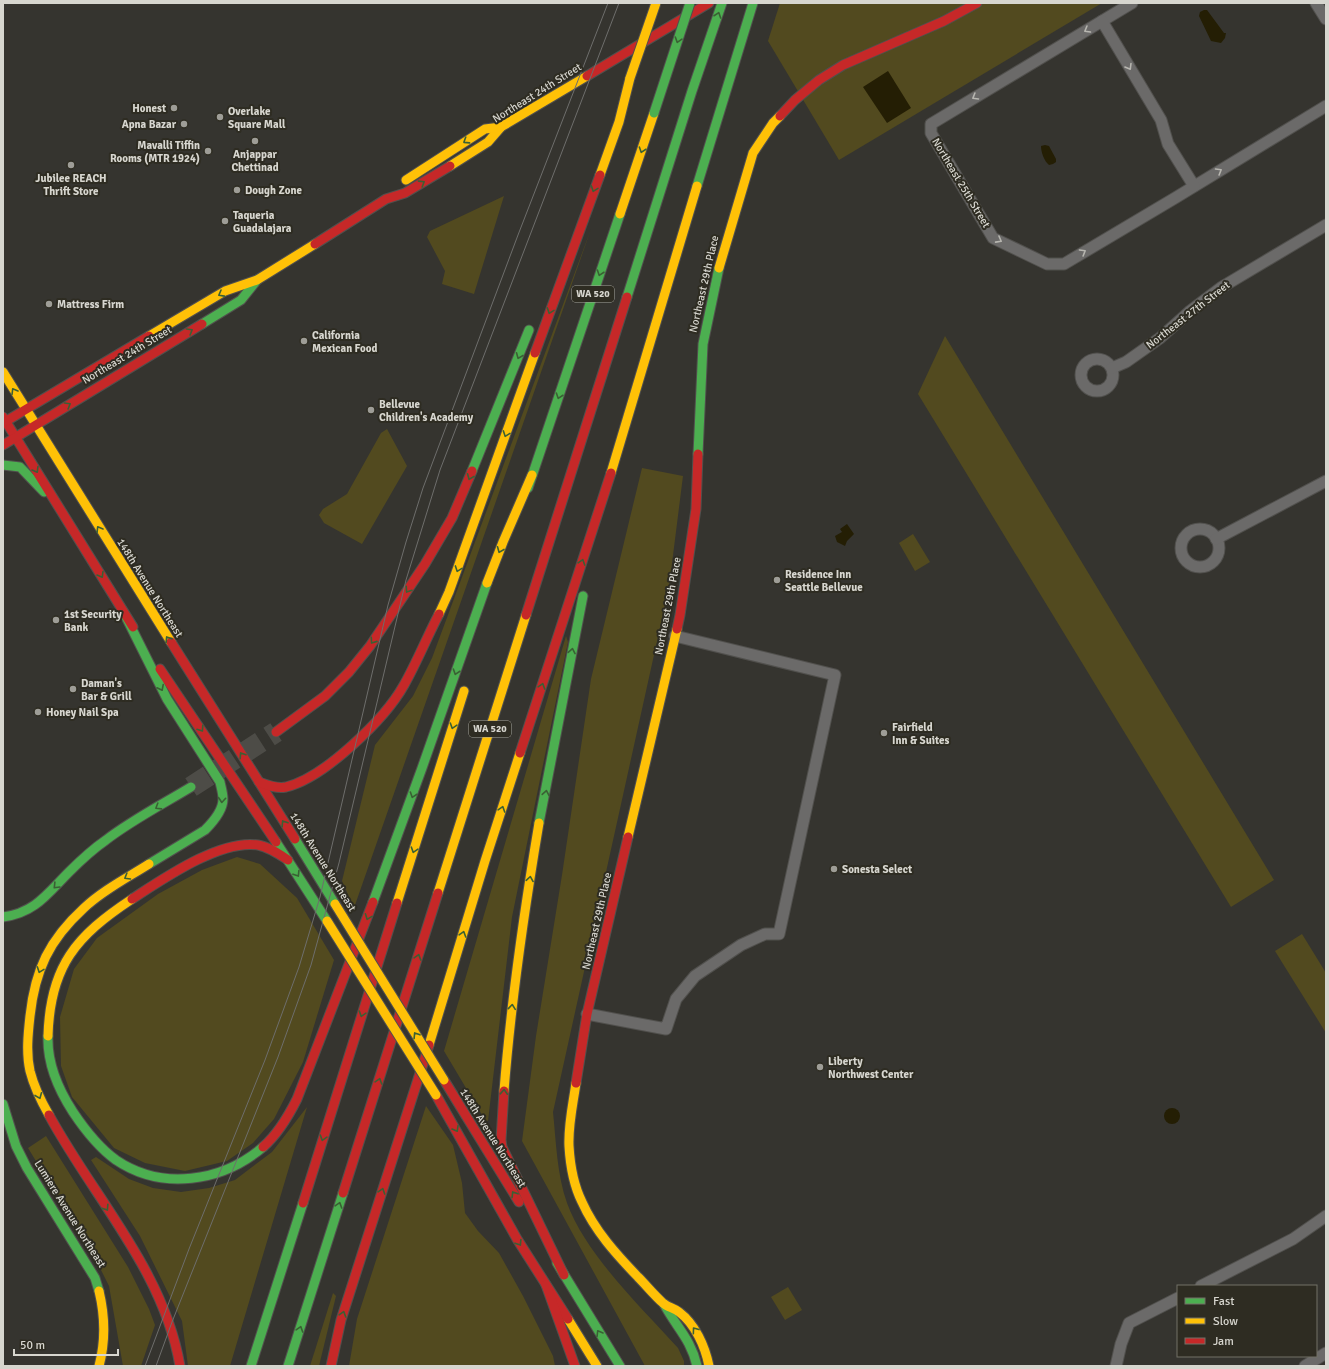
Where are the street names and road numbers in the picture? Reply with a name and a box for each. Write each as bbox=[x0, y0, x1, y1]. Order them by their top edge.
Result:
street label: Northeast 24th Street bbox=[490, 60, 584, 126]
street label: Northeast 25th Street bbox=[929, 136, 993, 230]
street label: Northeast 29th Place bbox=[687, 234, 721, 334]
street label: Northeast 27th Street bbox=[1144, 278, 1232, 352]
road number: WA 520 bbox=[572, 286, 614, 302]
street label: Northeast 24th Street bbox=[80, 323, 174, 387]
street label: 148th Avenue Northeast bbox=[114, 536, 186, 640]
street label: Northeast 29th Place bbox=[652, 556, 684, 656]
road number: WA 520 bbox=[469, 721, 511, 737]
street label: 148th Avenue Northeast bbox=[287, 810, 359, 914]
street label: Northeast 29th Place bbox=[580, 871, 614, 971]
street label: 148th Avenue Northeast bbox=[457, 1086, 529, 1190]
street label: Lumiere Avenue Northeast bbox=[32, 1158, 109, 1270]

